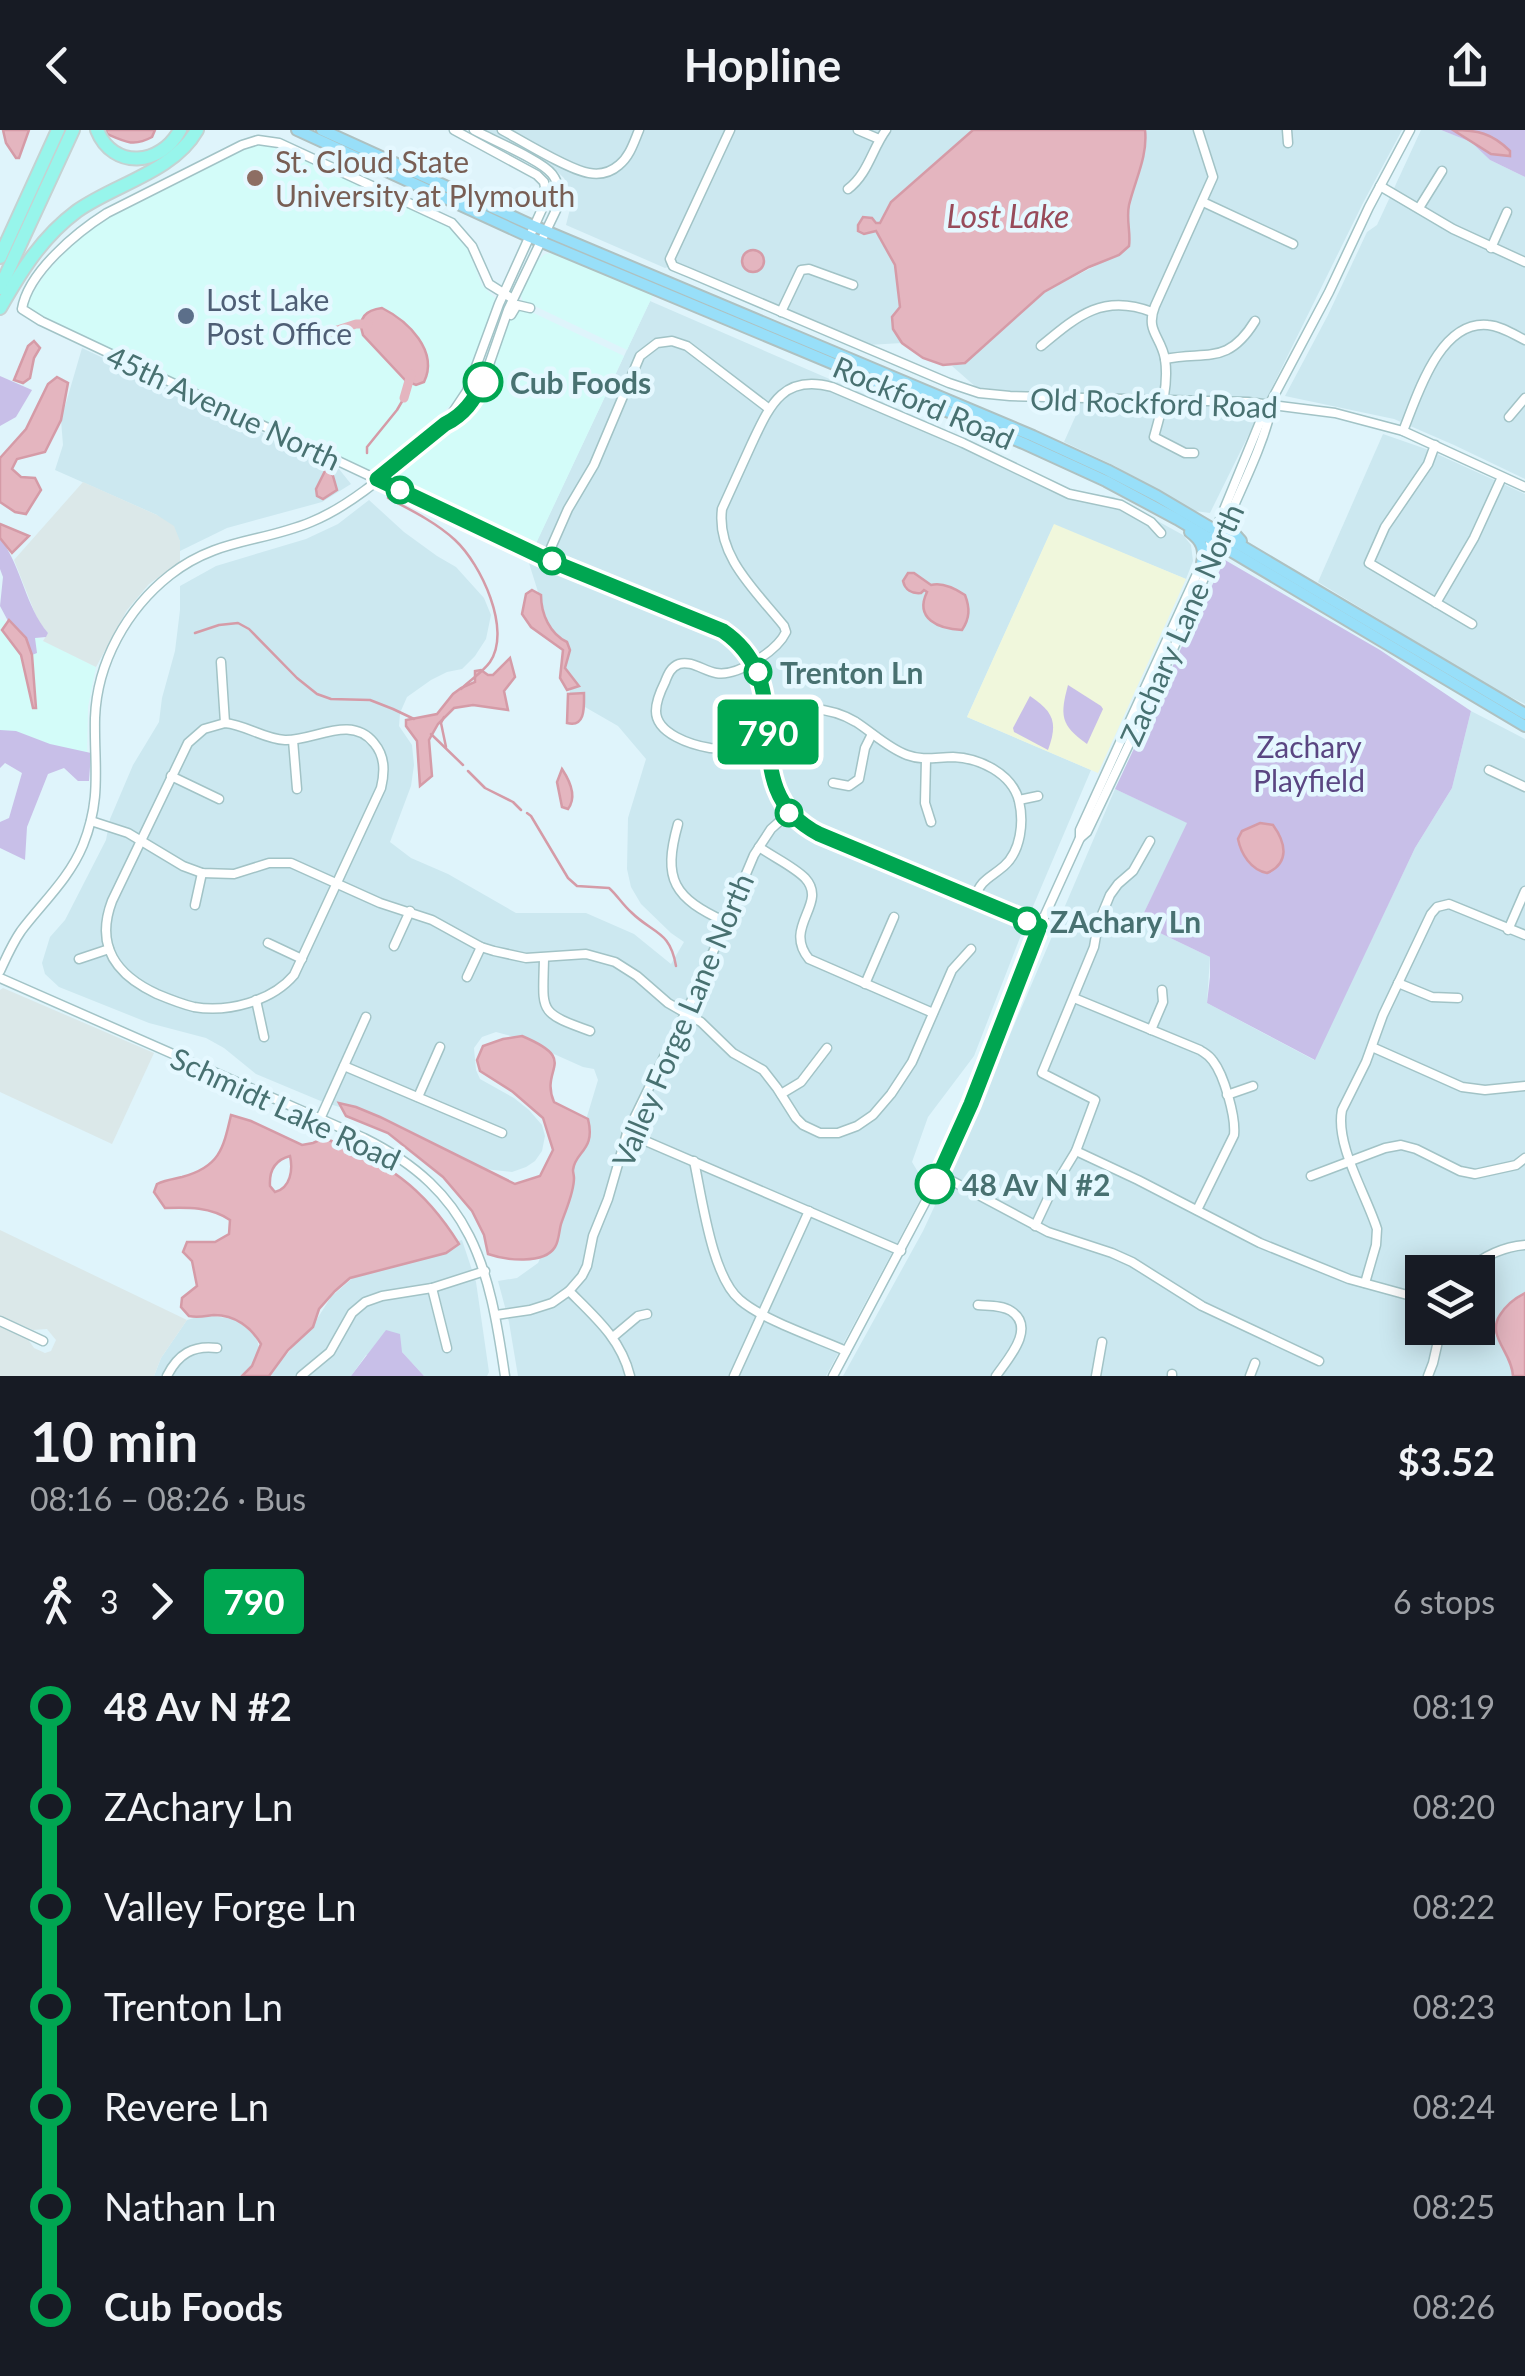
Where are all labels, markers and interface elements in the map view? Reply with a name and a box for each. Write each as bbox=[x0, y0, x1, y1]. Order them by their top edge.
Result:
icon: back bbox=[30, 38, 85, 93]
text: Hopline bbox=[684, 38, 841, 92]
icon: share bbox=[1440, 38, 1495, 93]
place label: St. Cloud State University at Plymouth bbox=[275, 143, 575, 213]
marker: St. Cloud State University at Plymouth bbox=[244, 167, 266, 189]
water label: Lost Lake bbox=[947, 196, 1069, 235]
place label: Lost Lake Post Office bbox=[206, 281, 352, 351]
marker: Lost Lake Post Office bbox=[175, 305, 197, 327]
street label: 45th Avenue North bbox=[101, 337, 347, 477]
street label: Rockford Road bbox=[828, 348, 1020, 456]
marker: Cub Foods bbox=[464, 363, 502, 401]
place label: Cub Foods bbox=[510, 364, 651, 400]
street label: Old Rockford Road bbox=[1029, 380, 1279, 424]
unlabelled marker bbox=[387, 477, 413, 503]
street label: Zachary Lane North bbox=[1112, 498, 1250, 750]
unlabelled marker bbox=[539, 548, 565, 574]
place label: Trenton Ln bbox=[780, 654, 923, 690]
marker: Trenton Ln bbox=[745, 659, 771, 685]
line badge: 790 bbox=[710, 700, 826, 764]
text: 790 bbox=[738, 711, 798, 753]
park label: Zachary Playfield bbox=[1253, 728, 1365, 798]
unlabelled marker bbox=[776, 800, 802, 826]
street label: Valley Forge Lane North bbox=[604, 868, 760, 1172]
place label: ZAchary Ln bbox=[1050, 903, 1201, 939]
marker: ZAchary Ln bbox=[1014, 908, 1040, 934]
street label: Schmidt Lake Road bbox=[166, 1039, 406, 1177]
marker: 48 Av N #2 bbox=[916, 1165, 954, 1203]
place label: 48 Av N #2 bbox=[962, 1166, 1110, 1202]
map controls bbox=[1405, 1255, 1495, 1345]
button: layers bbox=[1405, 1255, 1495, 1345]
text: 10 min bbox=[30, 1408, 198, 1474]
text: $3.52 bbox=[1398, 1438, 1495, 1484]
text: 08:16 – 08:26 · Bus bbox=[30, 1479, 306, 1518]
icon: walk bbox=[30, 1574, 85, 1629]
icon: forward bbox=[134, 1574, 189, 1629]
text: 790 bbox=[224, 1580, 284, 1622]
text: 3 bbox=[100, 1582, 119, 1621]
text: 6 stops bbox=[1393, 1582, 1495, 1621]
text: 48 Av N #2 bbox=[104, 1683, 292, 1729]
text: 08:19 bbox=[1413, 1687, 1495, 1726]
text: ZAchary Ln bbox=[104, 1783, 293, 1829]
text: 08:20 bbox=[1413, 1787, 1495, 1826]
text: Valley Forge Ln bbox=[104, 1883, 356, 1929]
text: 08:22 bbox=[1413, 1887, 1495, 1926]
text: Trenton Ln bbox=[104, 1983, 283, 2029]
text: 08:23 bbox=[1413, 1987, 1495, 2026]
text: Revere Ln bbox=[104, 2083, 269, 2129]
text: 08:24 bbox=[1413, 2087, 1495, 2126]
text: Nathan Ln bbox=[104, 2183, 276, 2229]
text: 08:25 bbox=[1413, 2187, 1495, 2226]
text: Cub Foods bbox=[104, 2283, 283, 2329]
text: 08:26 bbox=[1413, 2287, 1495, 2326]

